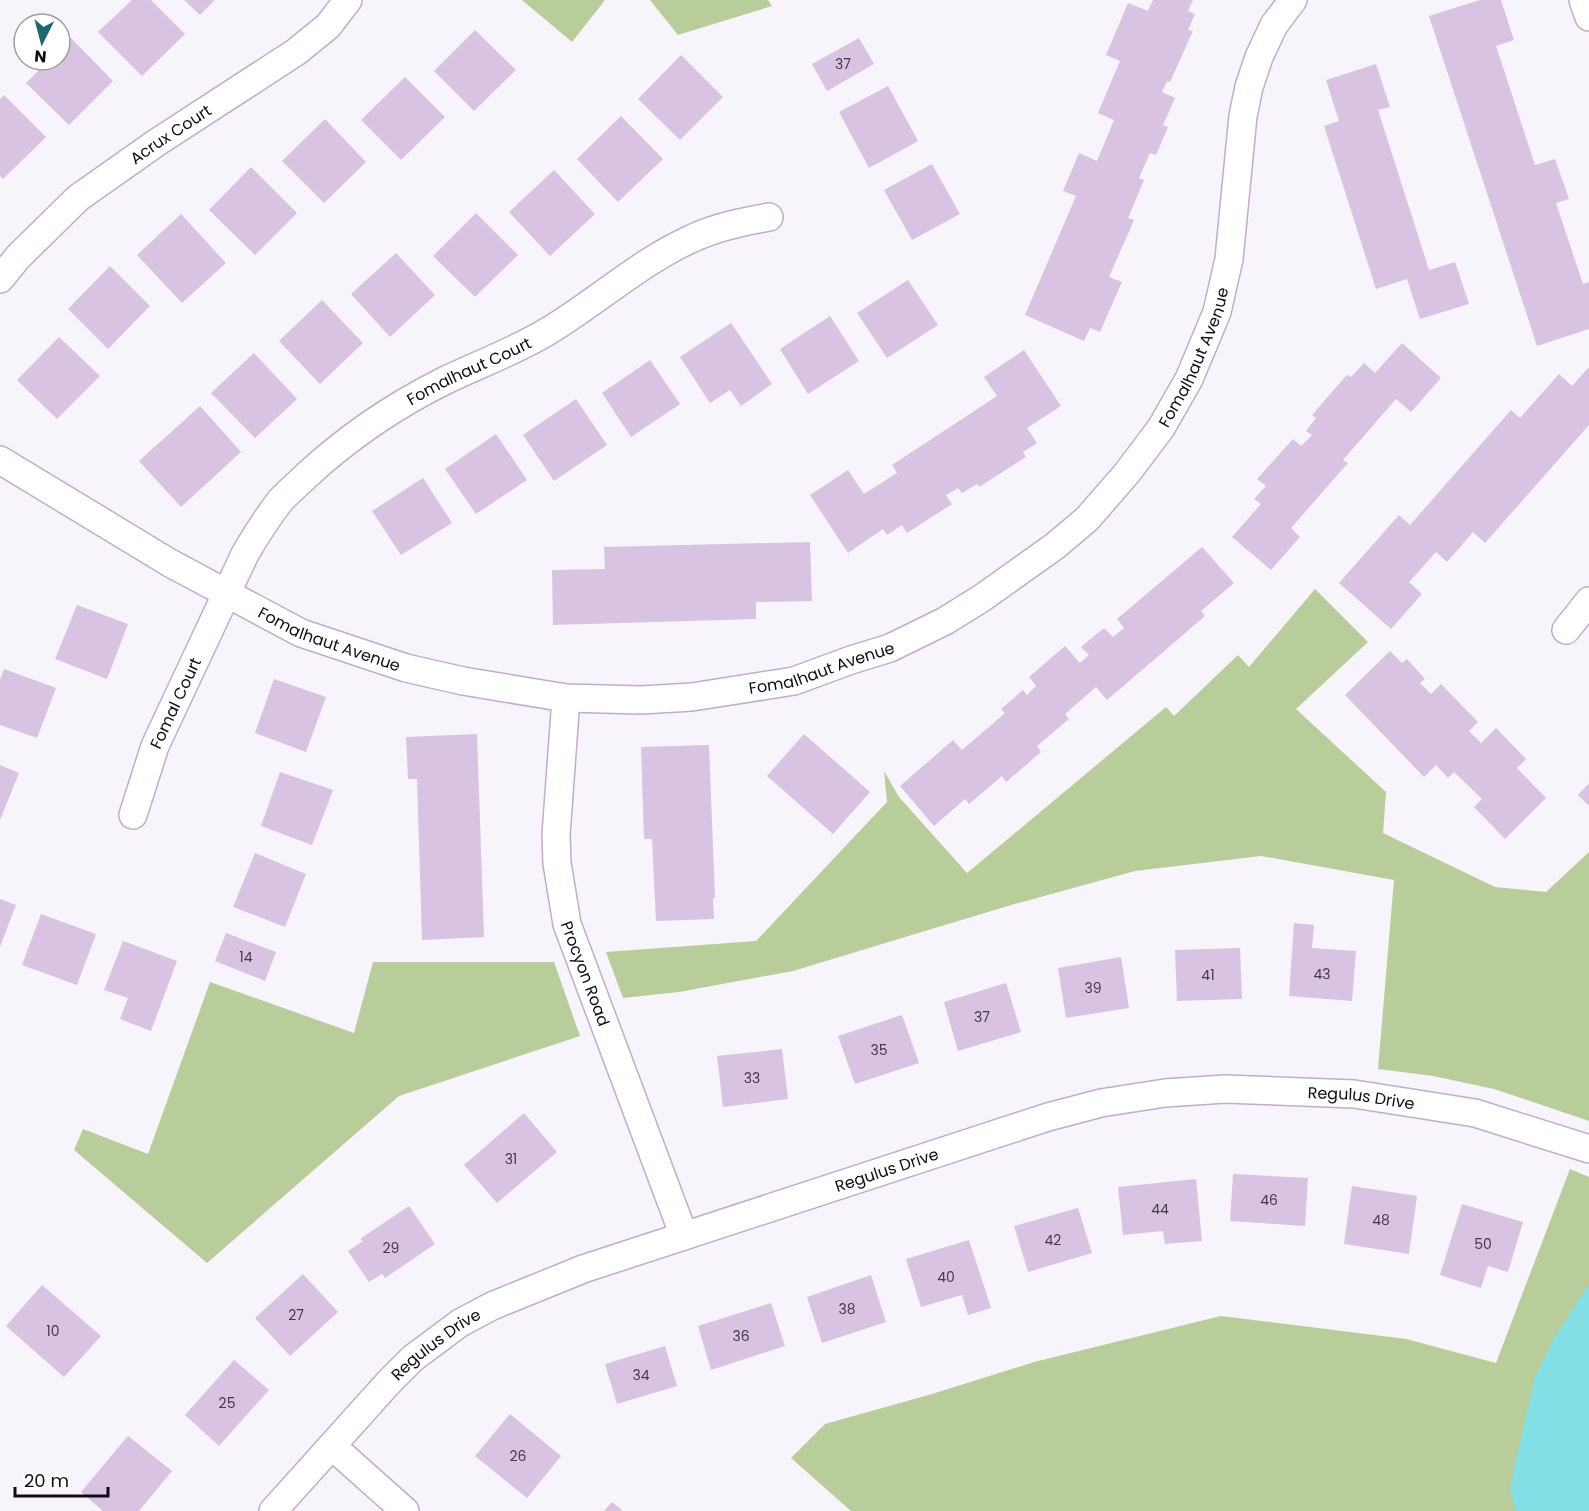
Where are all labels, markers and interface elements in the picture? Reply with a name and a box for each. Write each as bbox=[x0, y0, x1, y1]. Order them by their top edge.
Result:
north arrow bbox=[12, 12, 72, 72]
text: N bbox=[33, 44, 48, 68]
house number: 37 bbox=[835, 54, 851, 74]
street label: Acrux Court bbox=[125, 99, 216, 170]
street label: Fomalhaut Avenue bbox=[1153, 285, 1234, 431]
street label: Fomalhaut Court bbox=[402, 332, 536, 411]
street label: Fomalhaut Avenue bbox=[254, 601, 403, 677]
street label: Fomalhaut Avenue bbox=[747, 636, 897, 700]
street label: Fomal Court bbox=[144, 653, 207, 753]
street label: Procyon Road bbox=[555, 918, 615, 1029]
house number: 14 bbox=[239, 947, 253, 967]
house number: 43 bbox=[1313, 964, 1331, 984]
house number: 41 bbox=[1201, 965, 1215, 985]
house number: 39 bbox=[1084, 978, 1102, 998]
house number: 37 bbox=[974, 1007, 990, 1027]
house number: 35 bbox=[870, 1040, 888, 1060]
house number: 33 bbox=[744, 1068, 760, 1088]
street label: Regulus Drive bbox=[1307, 1081, 1416, 1115]
street label: Regulus Drive bbox=[832, 1143, 942, 1198]
house number: 31 bbox=[505, 1149, 517, 1169]
house number: 46 bbox=[1260, 1190, 1278, 1210]
house number: 44 bbox=[1151, 1199, 1169, 1219]
house number: 48 bbox=[1372, 1210, 1390, 1230]
house number: 42 bbox=[1045, 1230, 1061, 1250]
house number: 50 bbox=[1474, 1234, 1492, 1254]
house number: 29 bbox=[383, 1238, 399, 1258]
house number: 40 bbox=[937, 1267, 955, 1287]
house number: 38 bbox=[838, 1299, 856, 1319]
street label: Regulus Drive bbox=[386, 1303, 485, 1386]
house number: 27 bbox=[288, 1305, 304, 1325]
house number: 10 bbox=[46, 1321, 60, 1341]
house number: 36 bbox=[732, 1326, 750, 1346]
house number: 34 bbox=[632, 1365, 650, 1385]
house number: 25 bbox=[219, 1393, 235, 1413]
house number: 26 bbox=[510, 1446, 527, 1466]
scale bar bbox=[15, 1460, 108, 1498]
text: 20 m bbox=[24, 1468, 69, 1493]

